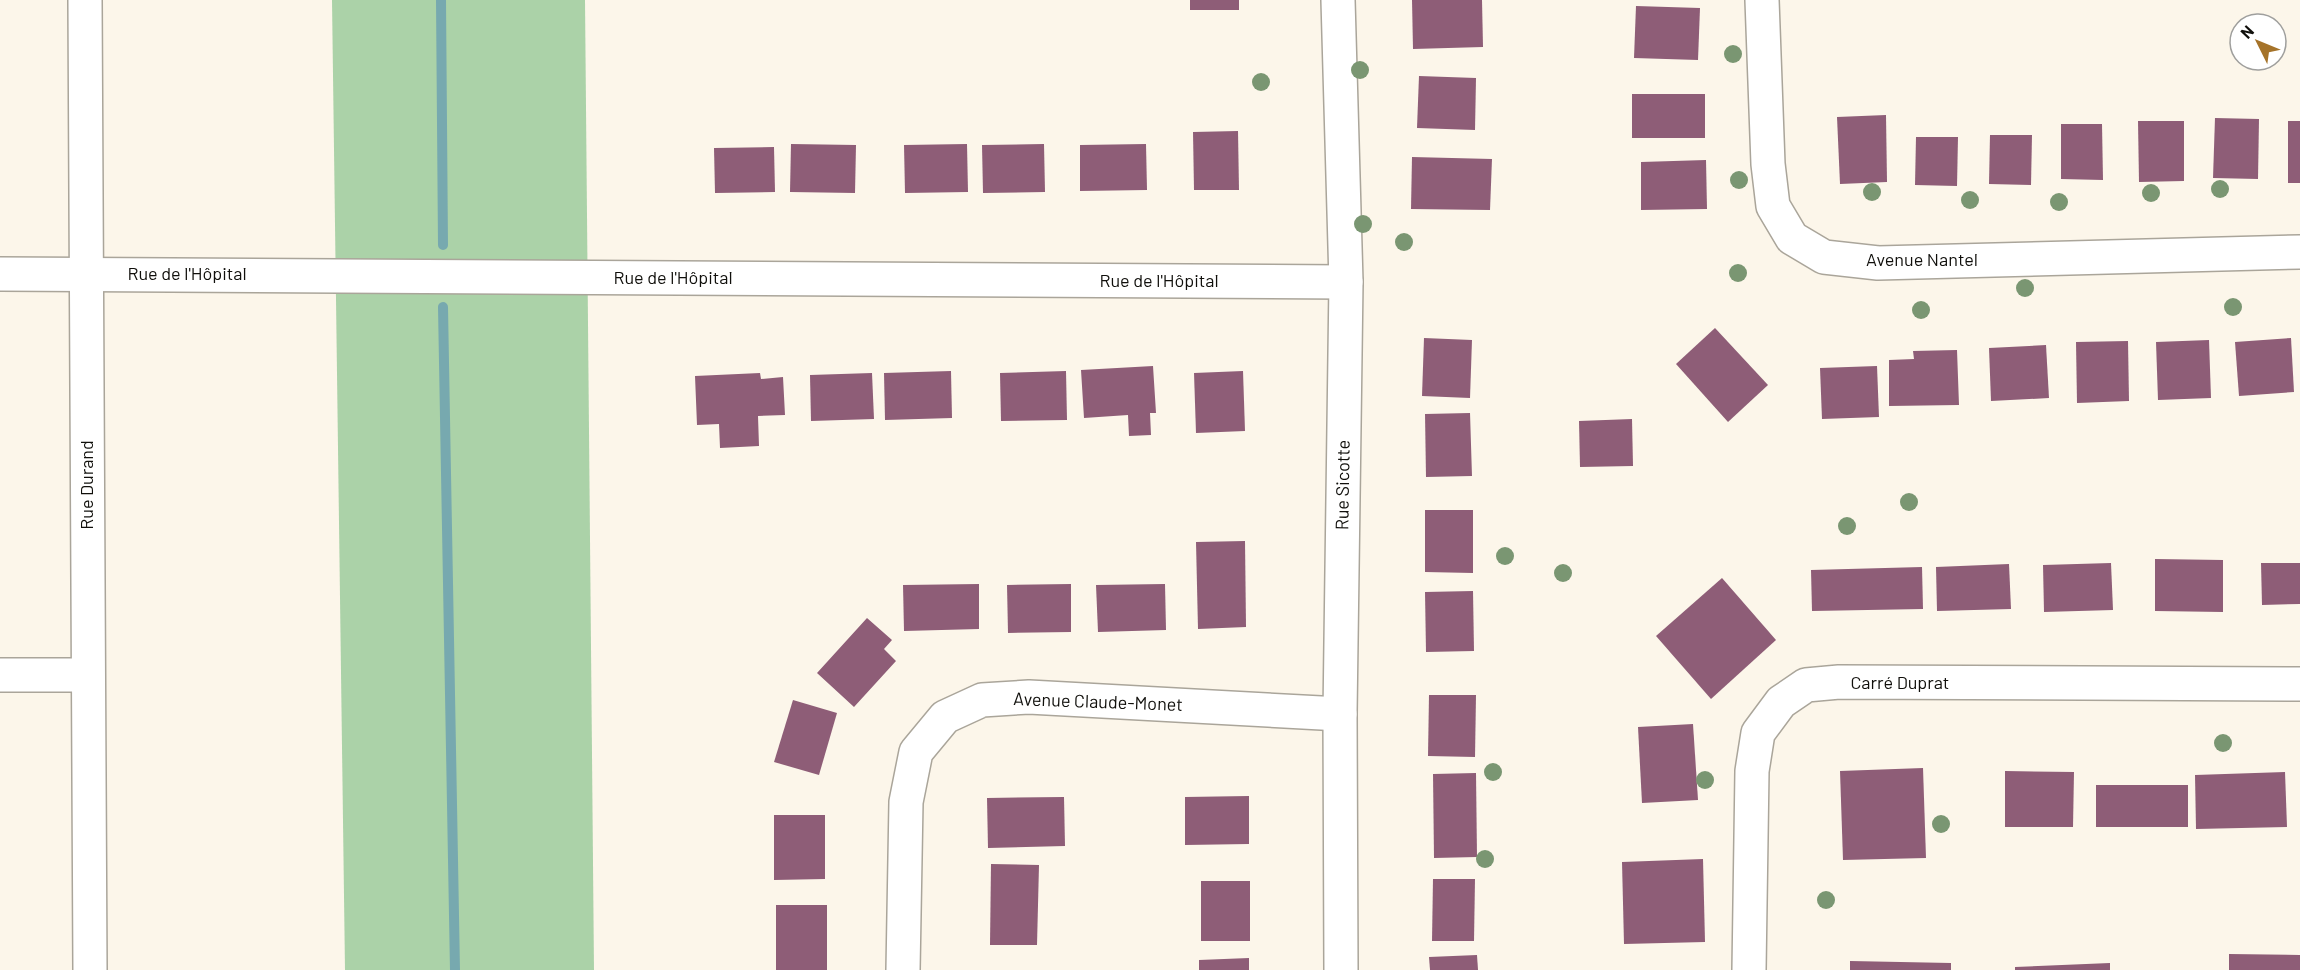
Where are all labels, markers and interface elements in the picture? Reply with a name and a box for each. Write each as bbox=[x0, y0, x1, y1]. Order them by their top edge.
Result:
north arrow bbox=[2228, 12, 2288, 72]
text: N bbox=[2236, 21, 2257, 42]
street label: Avenue Nantel bbox=[1866, 248, 1978, 270]
street label: Rue de l'Hôpital bbox=[127, 262, 247, 284]
street label: Rue de l'Hôpital bbox=[613, 266, 733, 288]
street label: Rue de l'Hôpital bbox=[1099, 269, 1219, 291]
street label: Rue Durand bbox=[75, 440, 97, 530]
street label: Rue Sicotte bbox=[1330, 440, 1354, 530]
street label: Carré Duprat bbox=[1851, 671, 1949, 693]
street label: Avenue Claude-Monet bbox=[1013, 687, 1183, 715]

